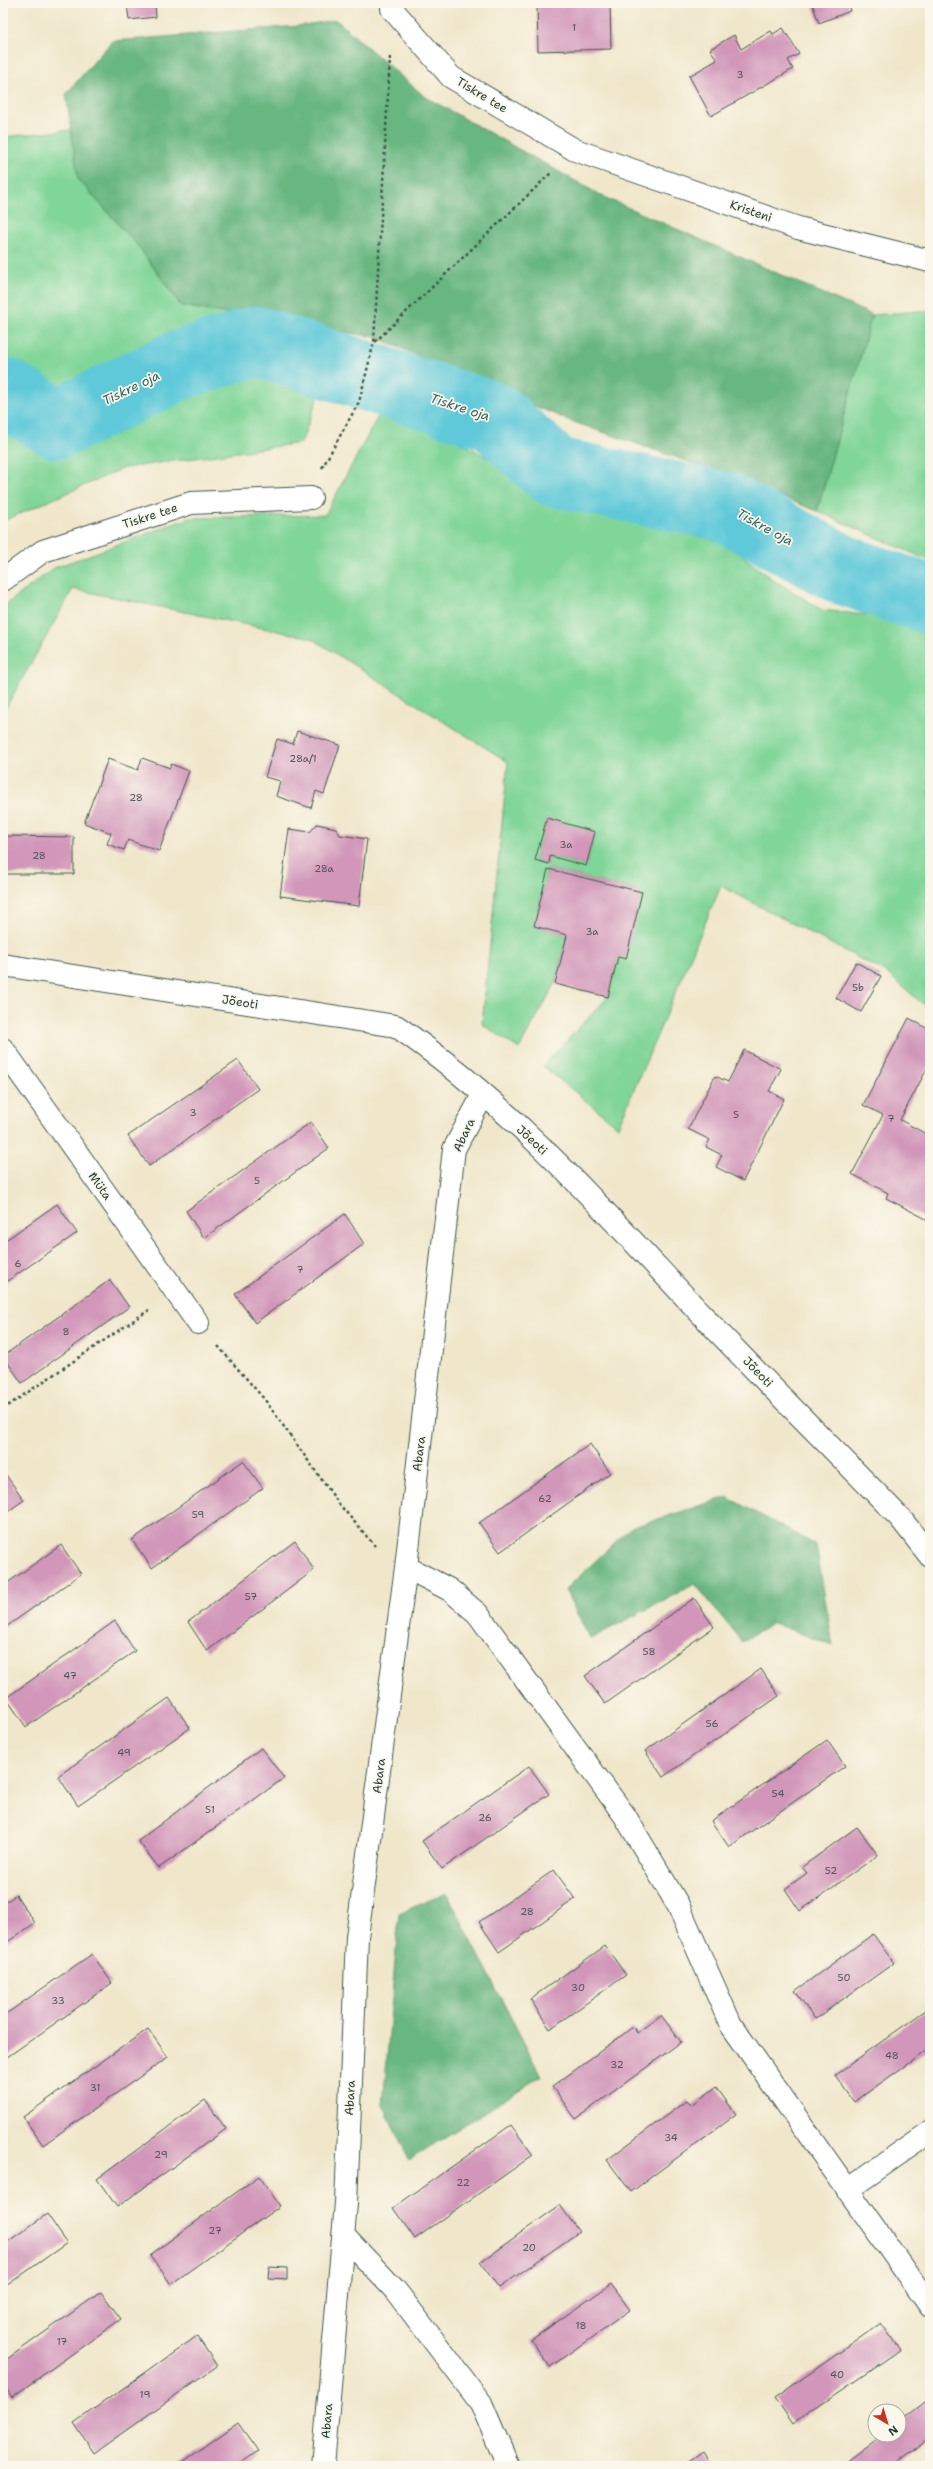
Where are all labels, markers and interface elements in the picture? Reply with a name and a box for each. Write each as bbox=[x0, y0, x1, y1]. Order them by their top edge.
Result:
house number: 1 bbox=[572, 21, 576, 34]
house number: 3 bbox=[737, 68, 744, 81]
street label: Tiskre tee bbox=[453, 73, 511, 117]
street label: Kristeni bbox=[728, 196, 774, 226]
water label: Tiskre oja bbox=[99, 367, 163, 409]
water label: Tiskre oja bbox=[428, 389, 492, 425]
street label: Tiskre tee bbox=[120, 500, 180, 532]
water label: Tiskre oja bbox=[734, 505, 796, 549]
house number: 28a/1 bbox=[289, 752, 317, 765]
house number: 28 bbox=[129, 791, 143, 804]
house number: 3a bbox=[559, 838, 573, 851]
house number: 28 bbox=[32, 849, 46, 862]
house number: 28a bbox=[314, 862, 335, 875]
house number: 3a bbox=[585, 925, 599, 938]
house number: 5b bbox=[852, 981, 864, 994]
street label: Jõeoti bbox=[221, 991, 259, 1013]
house number: 3 bbox=[190, 1106, 197, 1119]
house number: 5 bbox=[733, 1108, 739, 1121]
house number: 7 bbox=[888, 1112, 895, 1125]
street label: Abara bbox=[449, 1115, 479, 1154]
street label: Jõeoti bbox=[513, 1122, 551, 1158]
street label: Müta bbox=[85, 1169, 116, 1204]
house number: 5 bbox=[254, 1174, 260, 1187]
house number: 6 bbox=[15, 1257, 22, 1270]
house number: 7 bbox=[297, 1263, 304, 1276]
house number: 8 bbox=[63, 1325, 70, 1338]
street label: Jõeoti bbox=[739, 1353, 777, 1391]
street label: Abara bbox=[409, 1435, 429, 1473]
house number: 62 bbox=[538, 1492, 552, 1505]
house number: 59 bbox=[192, 1508, 204, 1521]
house number: 57 bbox=[245, 1590, 257, 1603]
house number: 58 bbox=[643, 1645, 655, 1658]
house number: 47 bbox=[63, 1669, 77, 1682]
house number: 56 bbox=[706, 1717, 718, 1730]
house number: 49 bbox=[117, 1746, 131, 1759]
street label: Abara bbox=[369, 1757, 389, 1795]
house number: 54 bbox=[772, 1787, 784, 1800]
house number: 51 bbox=[205, 1803, 215, 1816]
house number: 26 bbox=[478, 1811, 492, 1824]
house number: 52 bbox=[825, 1864, 837, 1877]
house number: 28 bbox=[520, 1905, 534, 1918]
house number: 50 bbox=[837, 1971, 851, 1984]
house number: 30 bbox=[571, 1981, 585, 1994]
house number: 33 bbox=[51, 1994, 65, 2007]
house number: 48 bbox=[885, 2049, 899, 2062]
house number: 32 bbox=[610, 2058, 624, 2071]
street label: Abara bbox=[341, 2079, 359, 2116]
house number: 31 bbox=[90, 2081, 100, 2094]
house number: 34 bbox=[664, 2131, 678, 2144]
house number: 29 bbox=[154, 2148, 168, 2161]
house number: 22 bbox=[456, 2176, 470, 2189]
house number: 27 bbox=[208, 2224, 222, 2237]
house number: 20 bbox=[522, 2241, 536, 2254]
house number: 18 bbox=[575, 2319, 587, 2332]
house number: 17 bbox=[57, 2335, 67, 2348]
house number: 40 bbox=[830, 2368, 844, 2381]
house number: 19 bbox=[140, 2388, 150, 2401]
street label: Abara bbox=[317, 2402, 337, 2439]
north arrow bbox=[867, 2403, 907, 2443]
text: N bbox=[885, 2422, 901, 2439]

